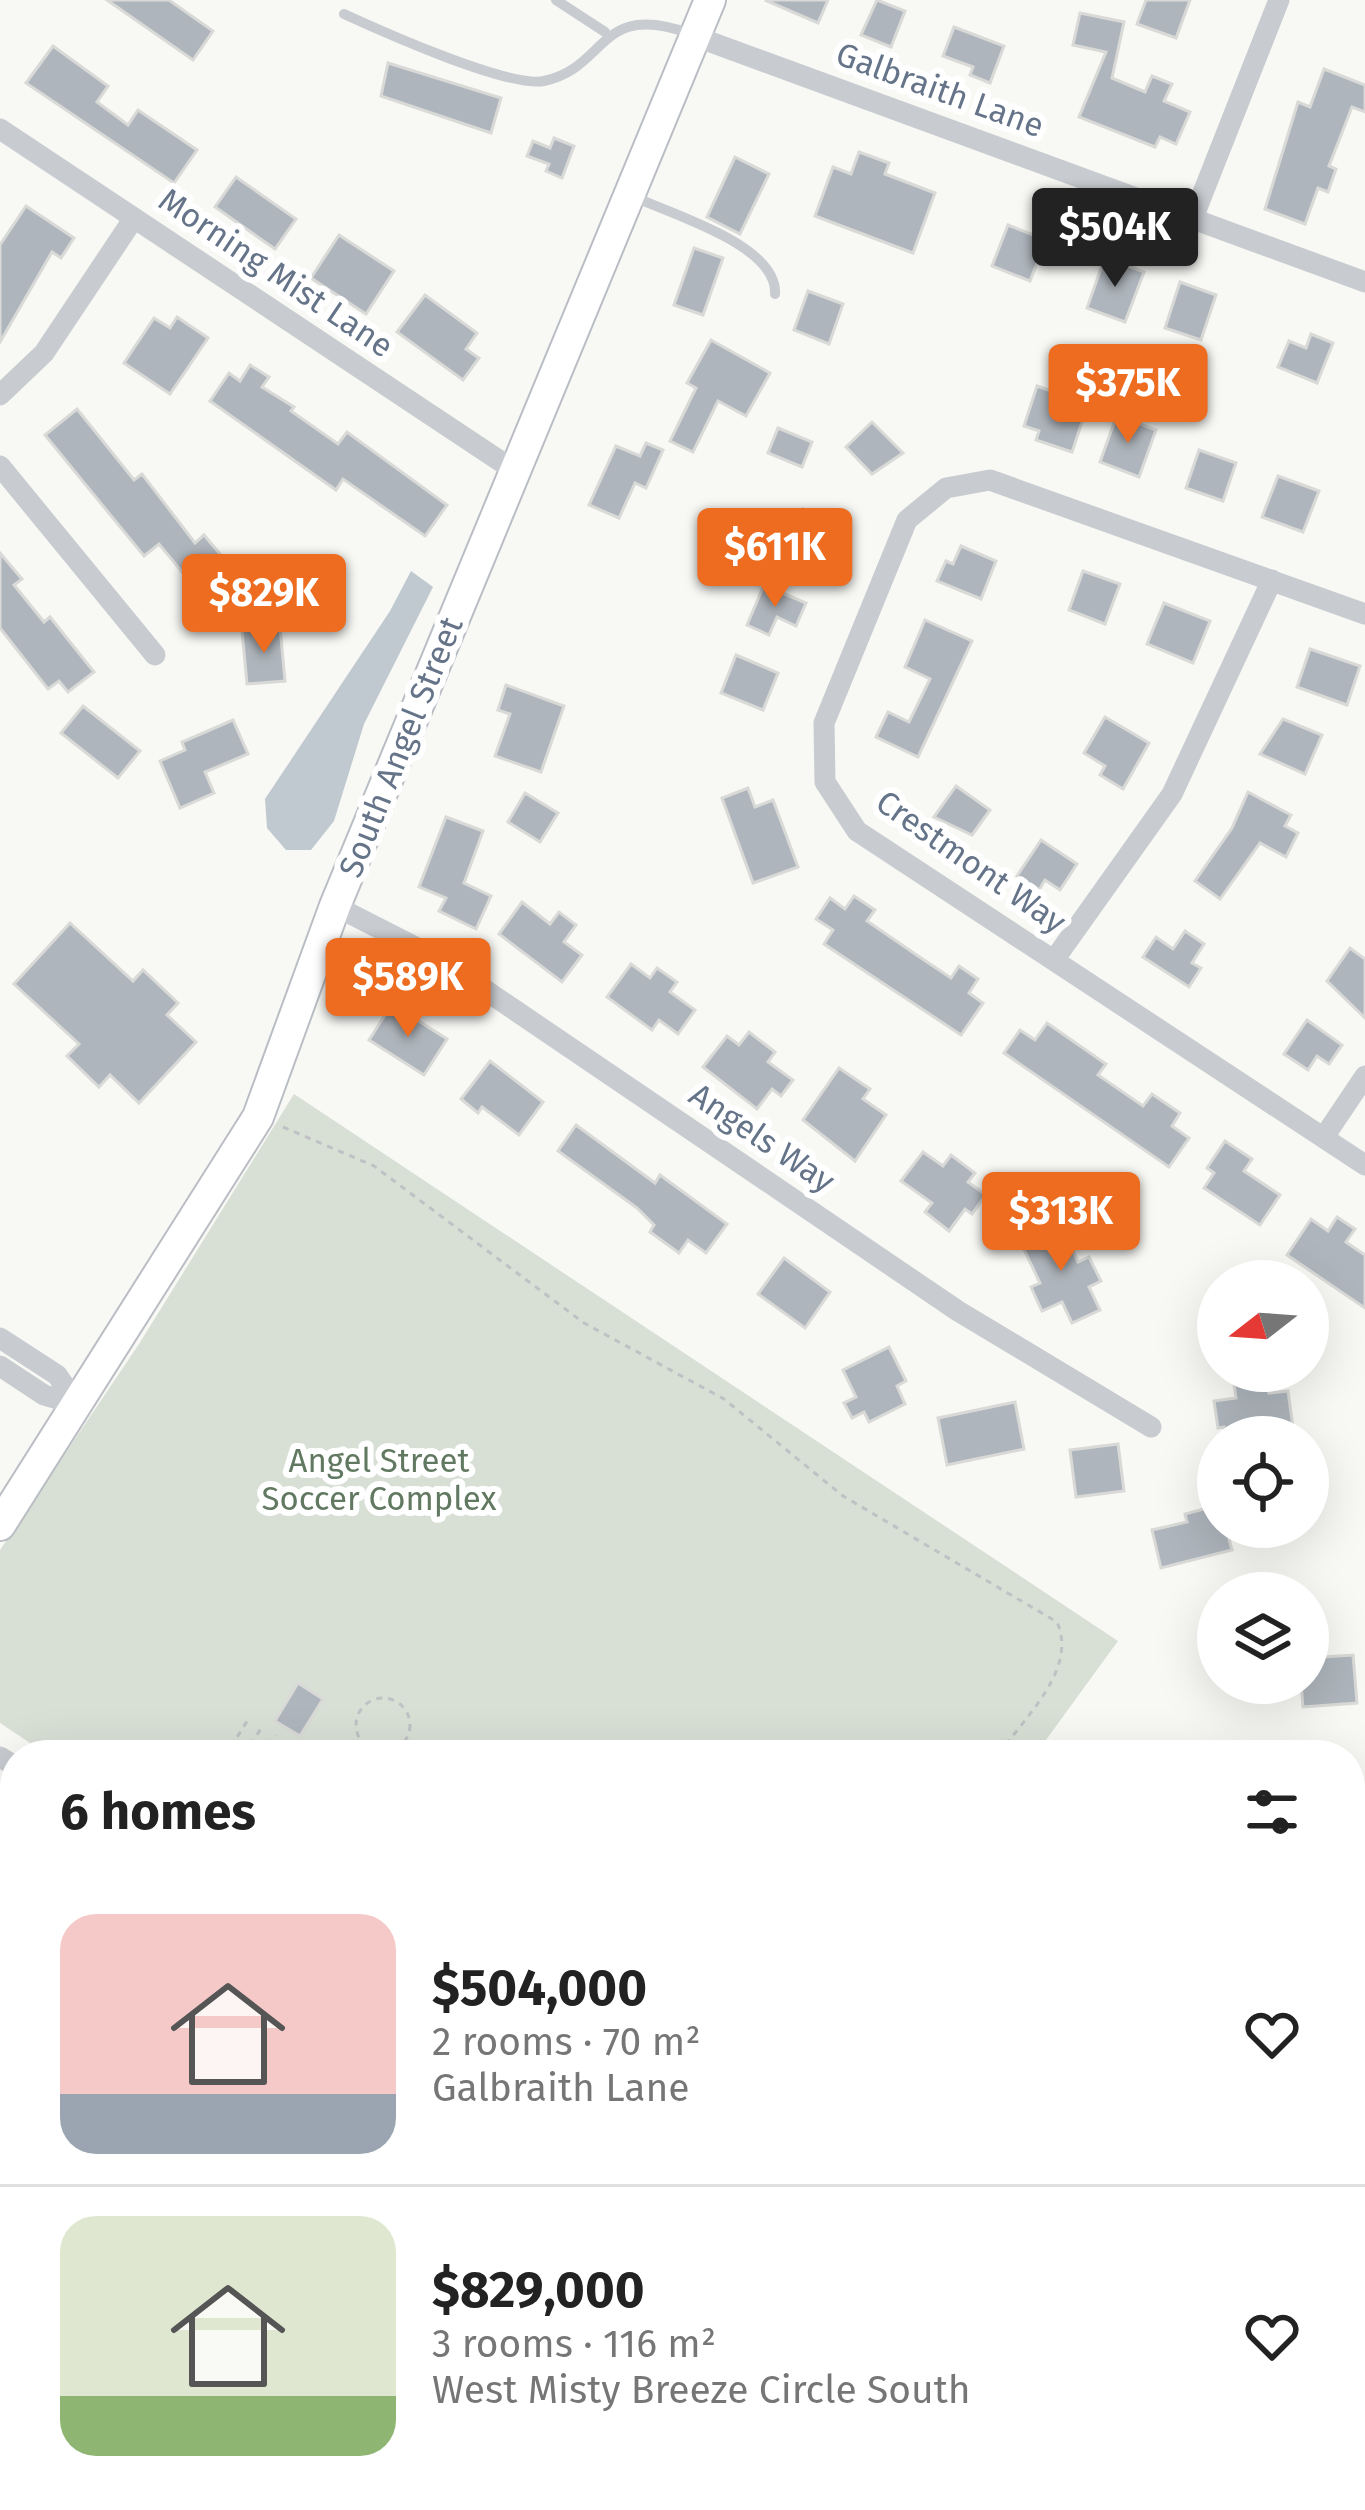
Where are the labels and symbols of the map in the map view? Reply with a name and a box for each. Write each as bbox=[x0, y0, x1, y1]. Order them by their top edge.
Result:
street label: Galbraith Lane bbox=[831, 34, 1049, 146]
street label: Morning Mist Lane bbox=[151, 180, 401, 366]
pin: $504K bbox=[1031, 188, 1199, 290]
pin: $375K bbox=[1044, 344, 1212, 446]
pin: $611K bbox=[691, 508, 859, 610]
pin: $829K bbox=[180, 554, 348, 656]
street label: South Angel Street bbox=[331, 611, 472, 883]
street label: Crestmont Way bbox=[868, 782, 1074, 942]
pin: $589K bbox=[324, 938, 492, 1040]
street label: Angels Way bbox=[682, 1075, 842, 1201]
pin: $313K bbox=[977, 1172, 1145, 1274]
north arrow bbox=[1197, 1260, 1329, 1392]
park label: Angel Street Soccer Complex bbox=[261, 1441, 497, 1519]

